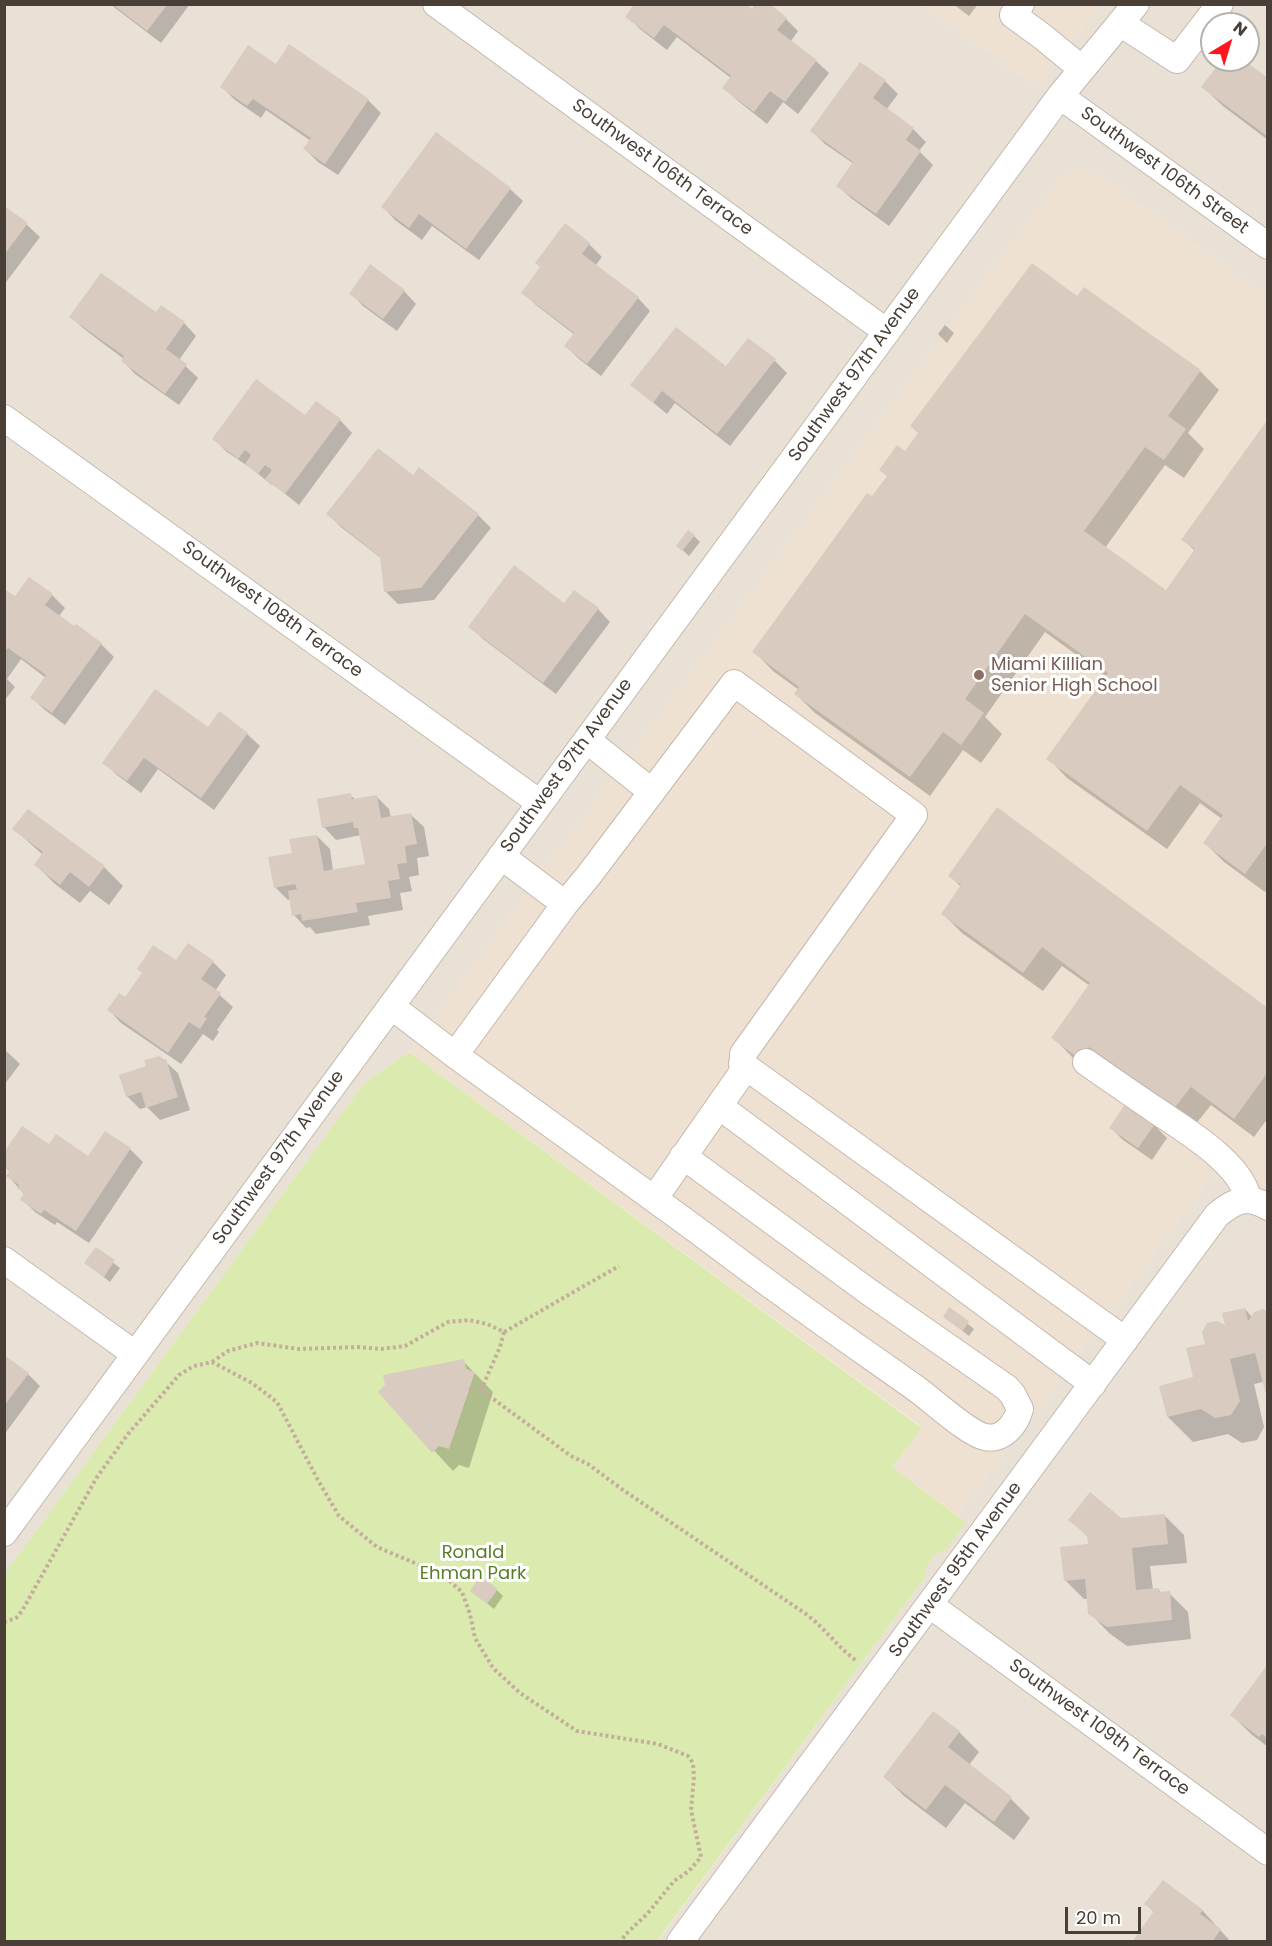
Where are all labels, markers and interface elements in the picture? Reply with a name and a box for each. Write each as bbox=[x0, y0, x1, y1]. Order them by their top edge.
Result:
north arrow bbox=[1200, 12, 1260, 72]
text: N bbox=[1228, 16, 1252, 42]
street label: Southwest 106th Terrace bbox=[567, 95, 757, 241]
street label: Southwest 106th Street bbox=[1076, 103, 1252, 239]
street label: Southwest 97th Avenue bbox=[785, 284, 925, 466]
street label: Southwest 108th Terrace bbox=[177, 537, 367, 683]
place label: Miami Killian Senior High School bbox=[991, 654, 1158, 696]
marker: Miami Killian Senior High School bbox=[972, 668, 986, 682]
street label: Southwest 97th Avenue bbox=[497, 675, 637, 857]
street label: Southwest 97th Avenue bbox=[209, 1067, 349, 1249]
street label: Southwest 95th Avenue bbox=[885, 1478, 1027, 1662]
park label: Ronald Ehman Park bbox=[420, 1542, 526, 1584]
street label: Southwest 109th Terrace bbox=[1004, 1655, 1194, 1801]
scale bar bbox=[1068, 1895, 1144, 1933]
text: 20 m bbox=[1076, 1905, 1121, 1930]

